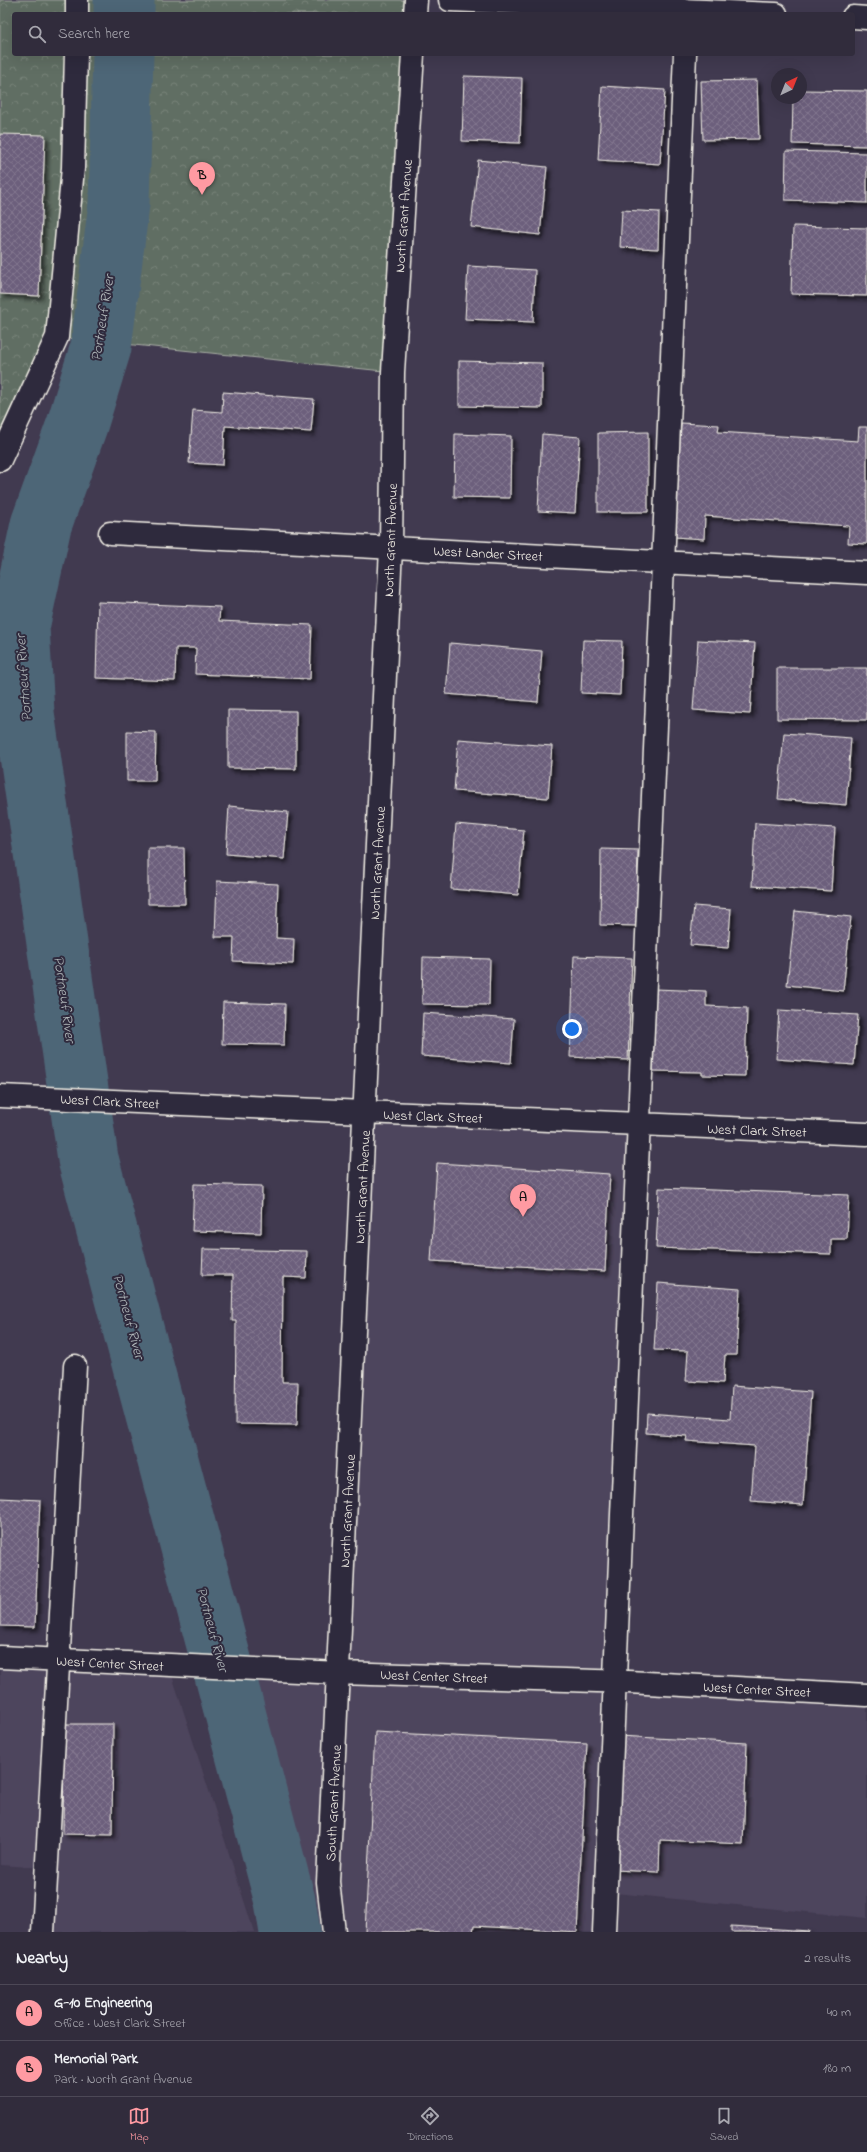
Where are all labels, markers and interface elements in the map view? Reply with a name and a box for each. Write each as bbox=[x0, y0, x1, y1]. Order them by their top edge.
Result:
search box bbox=[12, 12, 855, 56]
icon: search bbox=[26, 23, 48, 45]
text: Search here bbox=[58, 23, 130, 45]
north arrow bbox=[771, 68, 807, 104]
street label: North Grant Avenue bbox=[390, 158, 419, 273]
pin: B bbox=[189, 162, 215, 195]
water label: Portneuf River bbox=[85, 271, 121, 363]
street label: North Grant Avenue bbox=[379, 482, 404, 597]
street label: West Lander Street bbox=[433, 541, 543, 568]
water label: Portneuf River bbox=[10, 631, 38, 722]
street label: North Grant Avenue bbox=[365, 805, 392, 920]
water label: Portneuf River bbox=[47, 954, 81, 1046]
your location bbox=[562, 1019, 582, 1039]
street label: West Clark Street bbox=[60, 1089, 160, 1116]
street label: West Clark Street bbox=[383, 1105, 483, 1130]
street label: West Clark Street bbox=[707, 1119, 807, 1144]
street label: North Grant Avenue bbox=[350, 1129, 377, 1244]
pin: A bbox=[510, 1184, 536, 1217]
water label: Portneuf River bbox=[106, 1271, 151, 1364]
street label: North Grant Avenue bbox=[335, 1453, 362, 1568]
water label: Portneuf River bbox=[190, 1584, 235, 1677]
street label: West Center Street bbox=[56, 1651, 164, 1678]
street label: West Center Street bbox=[380, 1665, 488, 1690]
street label: West Center Street bbox=[703, 1677, 811, 1704]
street label: South Grant Avenue bbox=[321, 1744, 348, 1862]
text: Nearby bbox=[16, 1946, 68, 1971]
text: 2 results bbox=[804, 1949, 851, 1968]
text: G-10 Engineering bbox=[54, 1992, 152, 2014]
text: A bbox=[25, 2003, 33, 2022]
text: 40 m bbox=[827, 2003, 851, 2022]
text: Office · West Clark Street bbox=[54, 2014, 186, 2033]
text: Memorial Park bbox=[54, 2048, 138, 2070]
text: B bbox=[25, 2059, 33, 2078]
text: 180 m bbox=[823, 2059, 851, 2078]
text: Park · North Grant Avenue bbox=[54, 2070, 192, 2089]
tab: Map bbox=[128, 2105, 150, 2145]
tab: Directions bbox=[407, 2105, 453, 2145]
tab: Saved bbox=[710, 2105, 739, 2145]

